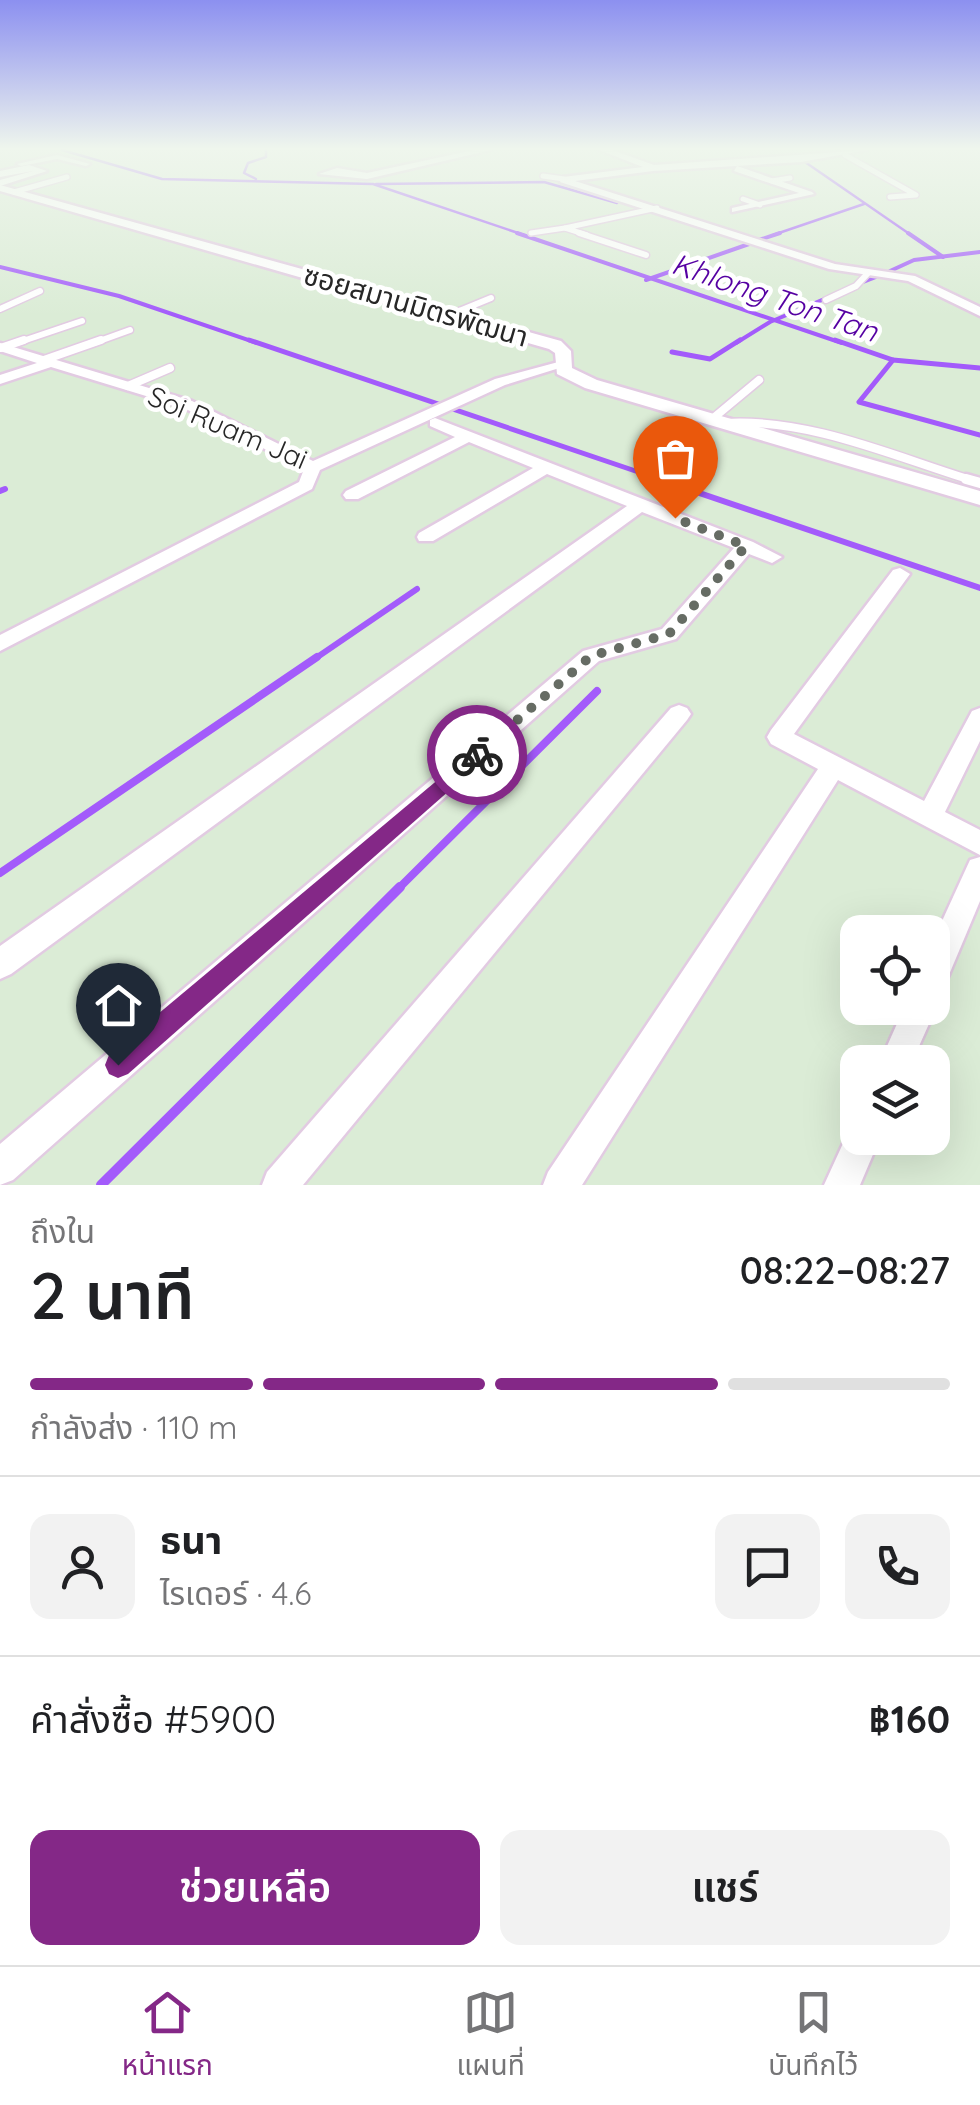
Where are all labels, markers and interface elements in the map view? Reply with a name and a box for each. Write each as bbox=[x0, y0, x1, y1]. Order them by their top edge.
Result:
water label: Khlong Ton Tan bbox=[667, 244, 883, 350]
street label: ซอยสมานมิตรพัฒนา bbox=[300, 256, 532, 354]
street label: Soi Ruam Jai bbox=[143, 378, 313, 476]
pin bbox=[633, 416, 718, 519]
icon: bag bbox=[648, 431, 703, 486]
courier bbox=[427, 705, 527, 805]
icon: bike bbox=[450, 728, 505, 783]
map controls bbox=[840, 915, 950, 1155]
button: locate bbox=[840, 915, 950, 1025]
pin bbox=[76, 963, 161, 1066]
icon: home bbox=[91, 978, 146, 1033]
button: layers bbox=[840, 1045, 950, 1155]
text: ถึงใน bbox=[30, 1211, 95, 1251]
text: 08:22–08:27 bbox=[740, 1246, 950, 1294]
text: 2 นาที bbox=[30, 1254, 195, 1335]
text: กำลังส่ง · 110 m bbox=[30, 1407, 238, 1447]
button: person bbox=[30, 1514, 135, 1619]
button: chat bbox=[715, 1514, 820, 1619]
button: phone bbox=[845, 1514, 950, 1619]
text: ธนา bbox=[160, 1516, 222, 1564]
text: ไรเดอร์ · 4.6 bbox=[160, 1573, 311, 1613]
text: คำสั่งซื้อ #5900 bbox=[30, 1695, 276, 1743]
text: ฿160 bbox=[869, 1695, 950, 1743]
button: ช่วยเหลือ bbox=[30, 1830, 480, 1945]
button: แชร์ bbox=[500, 1830, 950, 1945]
tab: หน้าแรก bbox=[122, 1985, 213, 2088]
tab: แผนที่ bbox=[456, 1985, 525, 2088]
tab: บันทึกไว้ bbox=[768, 1985, 858, 2088]

